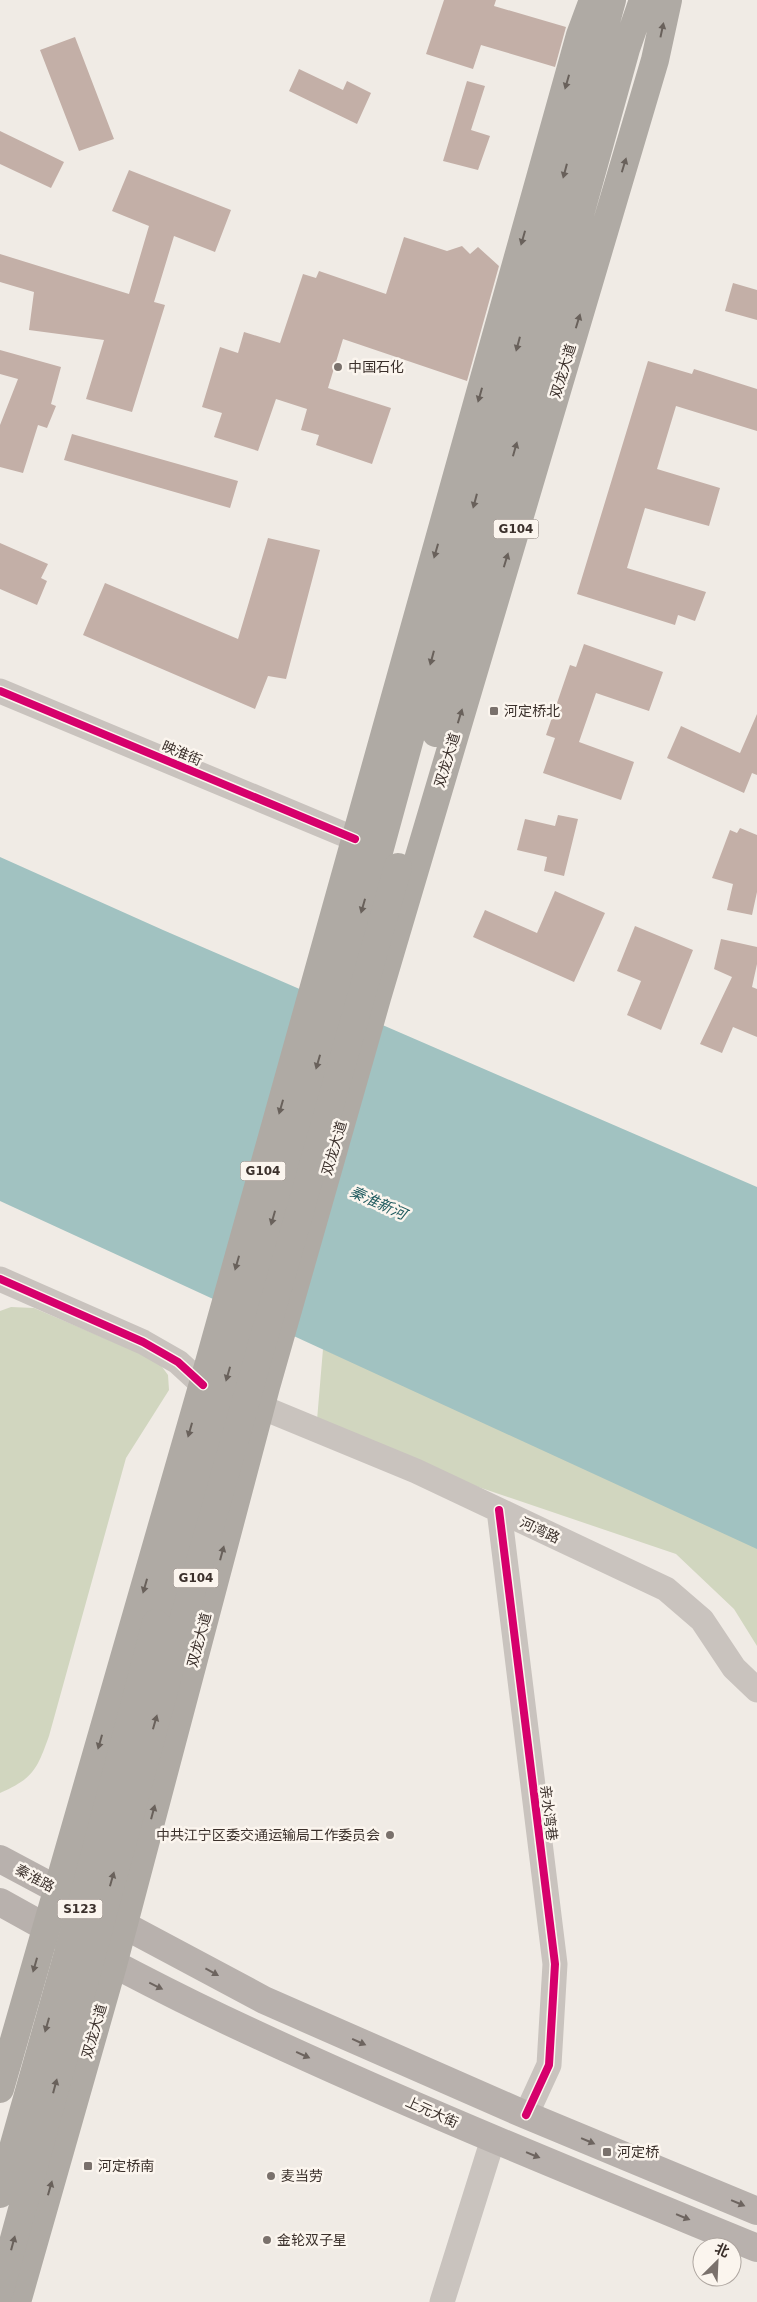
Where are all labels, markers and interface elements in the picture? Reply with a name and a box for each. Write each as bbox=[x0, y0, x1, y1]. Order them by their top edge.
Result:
one-way arrow bbox=[658, 22, 666, 37]
one-way arrow bbox=[563, 75, 571, 90]
one-way arrow bbox=[620, 157, 628, 172]
one-way arrow bbox=[561, 163, 569, 178]
one-way arrow bbox=[519, 231, 527, 246]
one-way arrow bbox=[574, 313, 582, 328]
one-way arrow bbox=[513, 337, 521, 352]
street label: 双龙大道 bbox=[547, 342, 579, 400]
place label: 中国石化 bbox=[348, 359, 404, 375]
marker: 中国石化 bbox=[332, 361, 344, 373]
one-way arrow bbox=[475, 387, 483, 402]
one-way arrow bbox=[511, 442, 519, 457]
one-way arrow bbox=[471, 494, 479, 509]
road number: G104 bbox=[494, 520, 538, 538]
one-way arrow bbox=[431, 544, 439, 559]
one-way arrow bbox=[503, 553, 511, 568]
one-way arrow bbox=[428, 650, 436, 665]
place label: 河定桥北 bbox=[504, 703, 560, 719]
marker: 河定桥北 bbox=[488, 705, 500, 717]
one-way arrow bbox=[457, 708, 465, 723]
street label: 双龙大道 bbox=[431, 731, 463, 789]
street label: 映淮街 bbox=[160, 737, 204, 769]
one-way arrow bbox=[359, 898, 367, 913]
one-way arrow bbox=[314, 1054, 322, 1069]
one-way arrow bbox=[276, 1099, 284, 1114]
street label: 双龙大道 bbox=[319, 1119, 349, 1177]
road number: G104 bbox=[240, 1162, 286, 1180]
water label: 秦淮新河 bbox=[347, 1183, 412, 1225]
one-way arrow bbox=[269, 1210, 277, 1225]
one-way arrow bbox=[233, 1256, 241, 1271]
one-way arrow bbox=[224, 1367, 232, 1382]
one-way arrow bbox=[186, 1422, 194, 1437]
street label: 河湾路 bbox=[518, 1514, 562, 1546]
one-way arrow bbox=[218, 1546, 226, 1561]
road number: G104 bbox=[174, 1569, 218, 1588]
one-way arrow bbox=[140, 1578, 148, 1593]
street label: 双龙大道 bbox=[184, 1611, 214, 1669]
one-way arrow bbox=[151, 1715, 159, 1730]
one-way arrow bbox=[95, 1734, 103, 1749]
street label: 亲水湾巷 bbox=[538, 1784, 560, 1842]
one-way arrow bbox=[149, 1804, 157, 1819]
place label: 中共江宁区委交通运输局工作委员会 bbox=[156, 1827, 380, 1843]
marker: 中共江宁区委交通运输局工作委员会 bbox=[384, 1829, 396, 1841]
street label: 秦淮路 bbox=[13, 1861, 57, 1895]
one-way arrow bbox=[108, 1871, 116, 1886]
road number: S123 bbox=[58, 1900, 102, 1918]
one-way arrow bbox=[31, 1958, 39, 1973]
one-way arrow bbox=[205, 1968, 220, 1976]
one-way arrow bbox=[149, 1982, 163, 1990]
street label: 双龙大道 bbox=[79, 2002, 109, 2060]
one-way arrow bbox=[43, 2018, 51, 2033]
one-way arrow bbox=[352, 2039, 366, 2047]
one-way arrow bbox=[296, 2052, 310, 2060]
one-way arrow bbox=[51, 2079, 59, 2094]
street label: 上元大街 bbox=[403, 2093, 461, 2131]
one-way arrow bbox=[581, 2137, 596, 2145]
place label: 河定桥 bbox=[617, 2144, 659, 2160]
marker: 河定桥 bbox=[601, 2146, 613, 2158]
one-way arrow bbox=[525, 2152, 540, 2159]
place label: 河定桥南 bbox=[98, 2158, 154, 2174]
marker: 河定桥南 bbox=[82, 2160, 94, 2172]
place label: 麦当劳 bbox=[281, 2168, 323, 2184]
marker: 麦当劳 bbox=[265, 2170, 277, 2182]
one-way arrow bbox=[46, 2180, 54, 2195]
one-way arrow bbox=[731, 2200, 746, 2208]
one-way arrow bbox=[676, 2213, 691, 2221]
place label: 金轮双子星 bbox=[277, 2232, 347, 2248]
marker: 金轮双子星 bbox=[261, 2234, 273, 2246]
one-way arrow bbox=[9, 2236, 17, 2251]
north arrow bbox=[692, 2237, 742, 2287]
text: 北 bbox=[713, 2240, 732, 2260]

